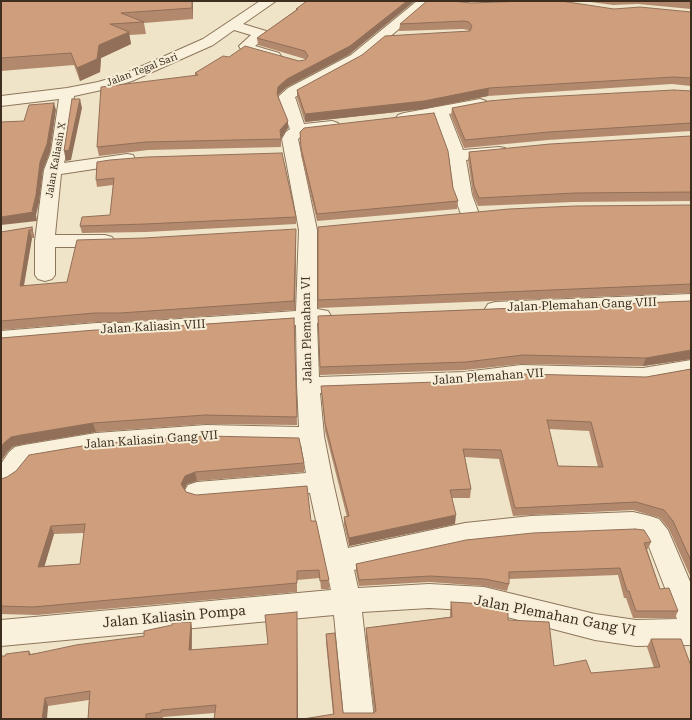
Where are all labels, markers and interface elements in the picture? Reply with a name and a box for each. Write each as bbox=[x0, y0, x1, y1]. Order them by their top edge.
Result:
street label: Jalan Tegal Sari bbox=[105, 51, 179, 89]
street label: Jalan Kaliasin X bbox=[43, 121, 69, 199]
street label: Jalan Plemahan VI bbox=[299, 276, 315, 384]
street label: Jalan Plemahan Gang VIII bbox=[507, 295, 657, 315]
street label: Jalan Kaliasin VIII bbox=[100, 317, 206, 337]
street label: Jalan Plemahan VII bbox=[432, 366, 544, 388]
street label: Jalan Kaliasin Gang VII bbox=[83, 428, 219, 452]
street label: Jalan Plemahan Gang VI bbox=[473, 592, 637, 640]
street label: Jalan Kaliasin Pompa bbox=[102, 602, 246, 632]

